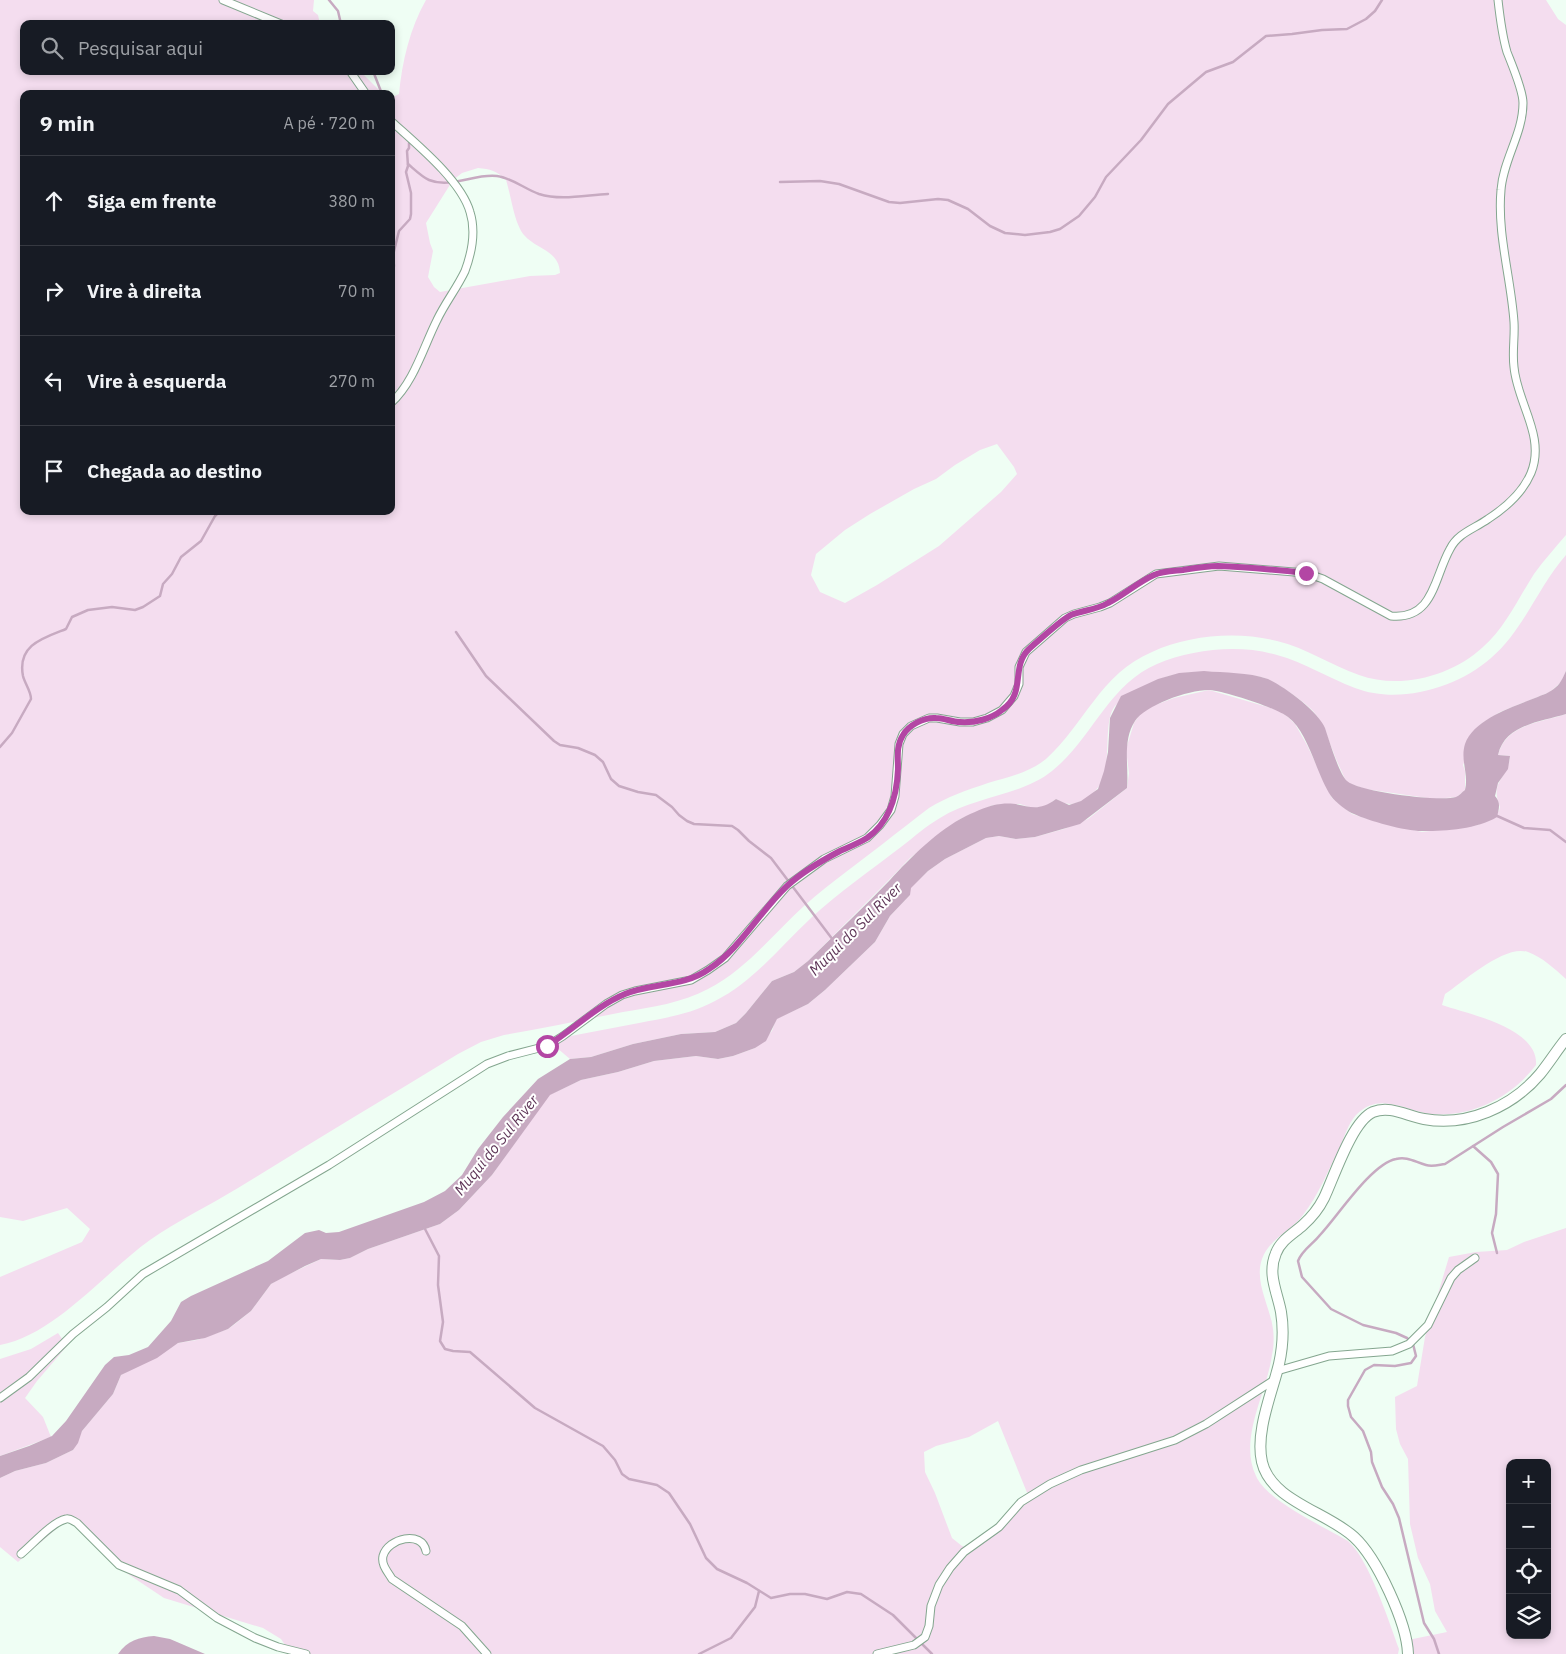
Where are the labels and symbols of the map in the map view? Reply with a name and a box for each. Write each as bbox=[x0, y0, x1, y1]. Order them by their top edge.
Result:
route end bbox=[1295, 562, 1318, 585]
water label: Muqui do Sul River bbox=[805, 878, 906, 979]
route start bbox=[536, 1035, 559, 1058]
water label: Muqui do Sul River bbox=[450, 1091, 543, 1199]

